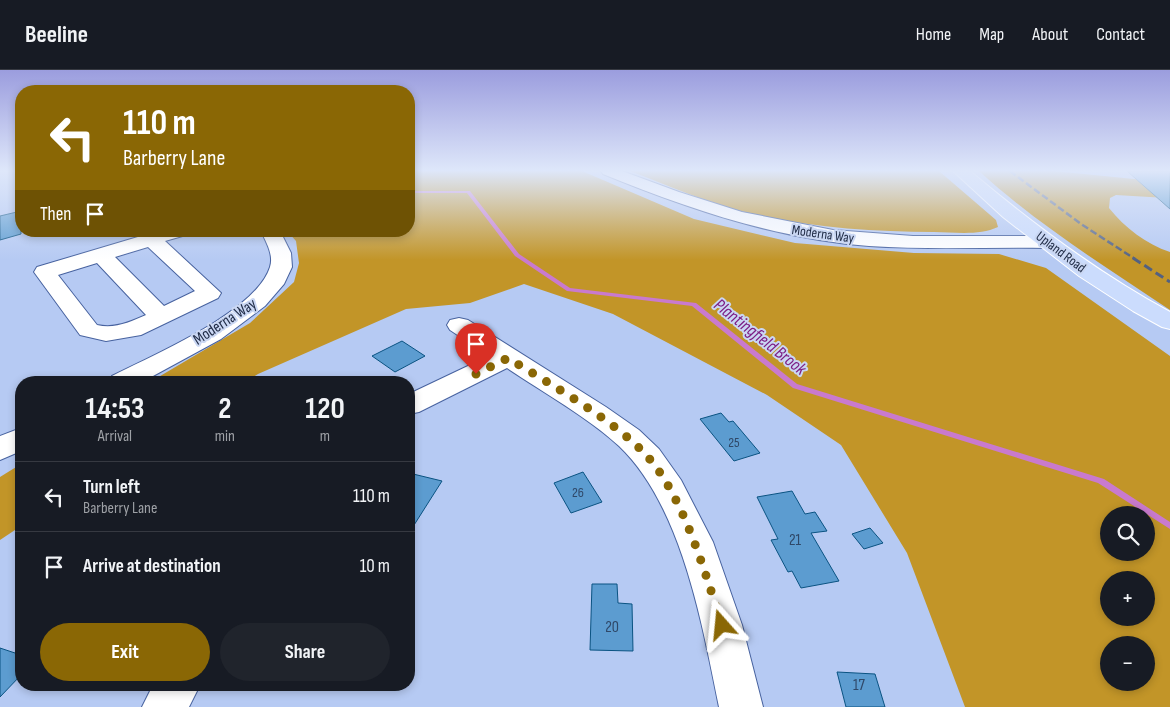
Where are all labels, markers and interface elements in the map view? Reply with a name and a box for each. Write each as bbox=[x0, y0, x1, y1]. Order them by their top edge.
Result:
text: Beeline bbox=[25, 20, 88, 49]
text: Home bbox=[916, 24, 951, 45]
text: Map bbox=[979, 24, 1004, 45]
text: About bbox=[1032, 24, 1068, 45]
text: Contact bbox=[1096, 24, 1145, 45]
text: 110 m bbox=[123, 102, 196, 145]
icon: left bbox=[40, 105, 105, 170]
text: Barberry Lane bbox=[123, 145, 225, 172]
icon: arrive bbox=[81, 200, 109, 228]
text: Then bbox=[40, 203, 71, 226]
street label: Moderna Way bbox=[791, 221, 856, 247]
street label: Upland Road bbox=[1033, 228, 1089, 276]
water label: Plantingfield Brook bbox=[710, 294, 811, 380]
street label: Moderna Way bbox=[190, 295, 260, 349]
pin bbox=[455, 323, 497, 374]
icon: arrive bbox=[462, 330, 490, 358]
text: 14:53 bbox=[85, 391, 145, 427]
text: 2 bbox=[218, 391, 231, 427]
text: 120 bbox=[305, 391, 345, 427]
text: Arrival bbox=[98, 427, 132, 446]
text: min bbox=[215, 427, 235, 446]
text: m bbox=[320, 427, 330, 446]
house number: 25 bbox=[728, 434, 740, 451]
text: Turn left bbox=[83, 476, 140, 499]
icon: left bbox=[40, 483, 68, 511]
house number: 26 bbox=[572, 484, 584, 501]
text: 110 m bbox=[353, 485, 390, 508]
text: Barberry Lane bbox=[83, 499, 157, 518]
map controls bbox=[1100, 506, 1155, 691]
button: search bbox=[1100, 506, 1155, 561]
house number: 21 bbox=[789, 531, 802, 550]
icon: arrive bbox=[40, 553, 68, 581]
text: Arrive at destination bbox=[83, 555, 221, 578]
text: 10 m bbox=[360, 555, 390, 578]
button: + bbox=[1100, 571, 1155, 626]
position arrow bbox=[695, 598, 747, 650]
house number: 20 bbox=[605, 618, 619, 637]
button: Exit bbox=[40, 623, 210, 681]
button: Share bbox=[220, 623, 390, 681]
button: − bbox=[1100, 636, 1155, 691]
house number: 17 bbox=[853, 676, 866, 695]

